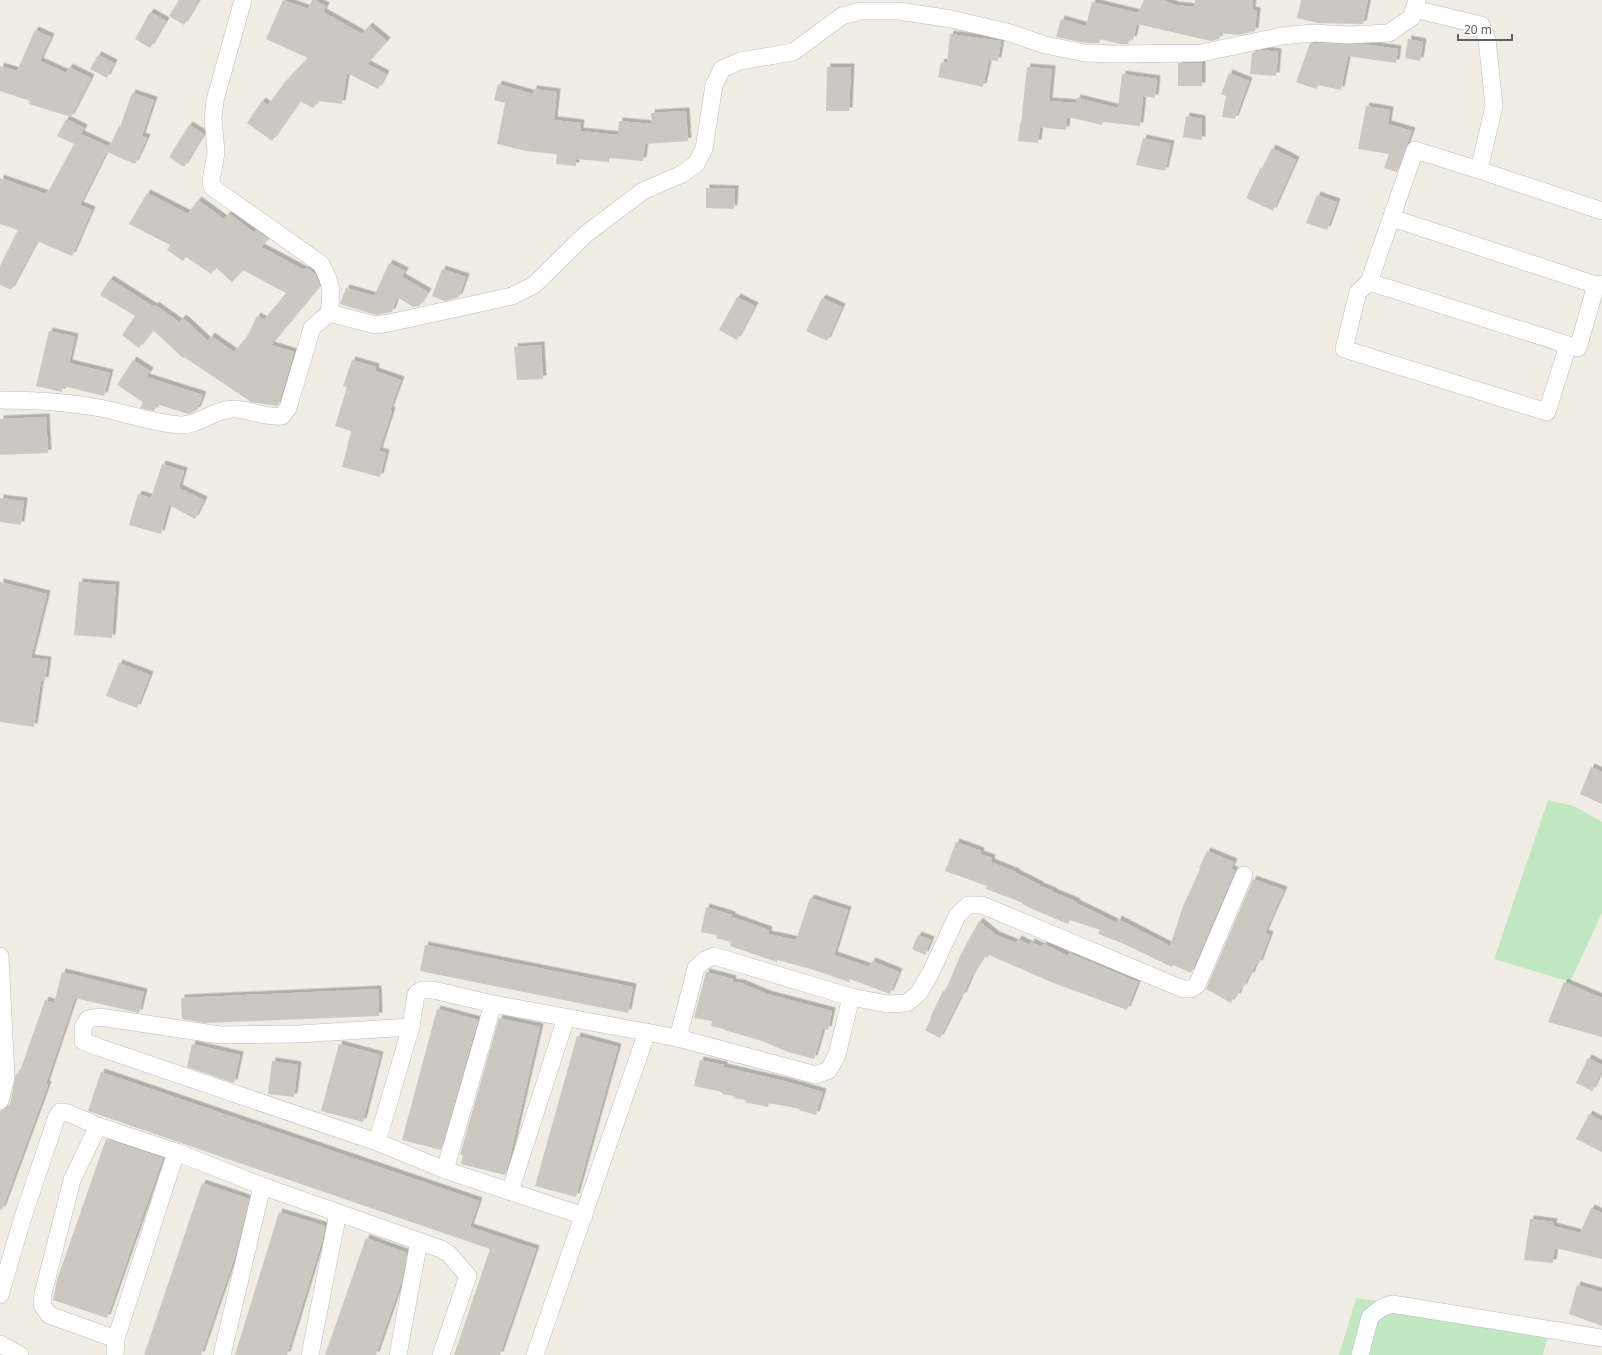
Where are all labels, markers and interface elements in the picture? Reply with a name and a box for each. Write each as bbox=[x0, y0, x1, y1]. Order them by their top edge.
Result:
scale bar bbox=[1458, 16, 1512, 42]
text: 20 m bbox=[1464, 21, 1492, 38]

